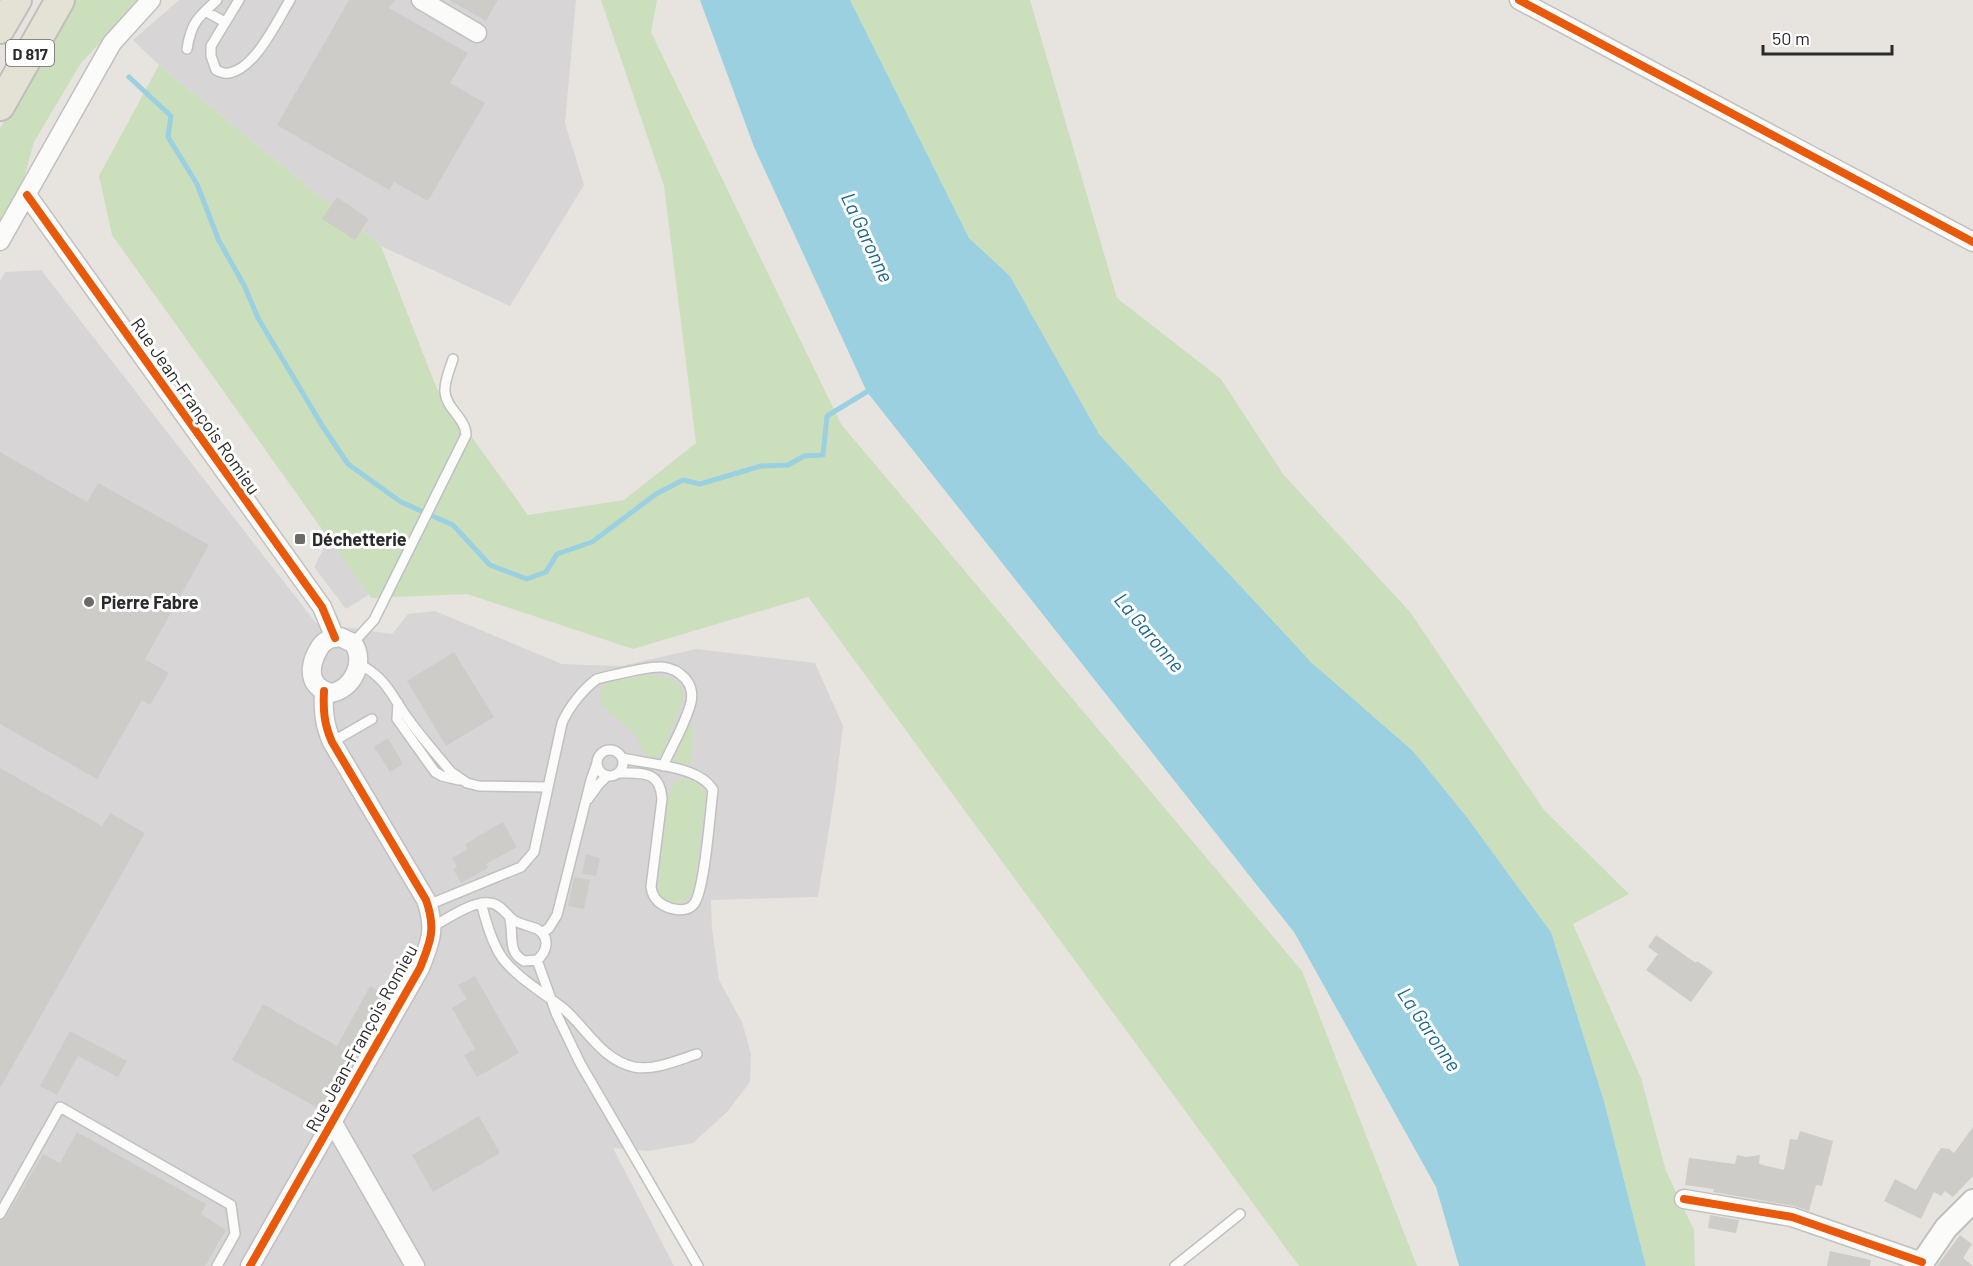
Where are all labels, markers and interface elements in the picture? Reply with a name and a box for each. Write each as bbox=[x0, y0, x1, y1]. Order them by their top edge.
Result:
scale bar bbox=[1763, 18, 1892, 56]
text: 50 m bbox=[1772, 27, 1810, 49]
road number: D 817 bbox=[6, 40, 54, 66]
water label: La Garonne bbox=[837, 188, 899, 286]
street label: Rue Jean-François Romieu bbox=[127, 314, 265, 498]
place label: Déchetterie bbox=[312, 528, 407, 550]
marker: Déchetterie bbox=[293, 532, 307, 546]
water label: La Garonne bbox=[1110, 587, 1190, 677]
place label: Pierre Fabre bbox=[101, 591, 199, 613]
marker: Pierre Fabre bbox=[82, 595, 96, 609]
street label: Rue Jean-François Romieu bbox=[300, 941, 422, 1135]
water label: La Garonne bbox=[1393, 982, 1467, 1076]

